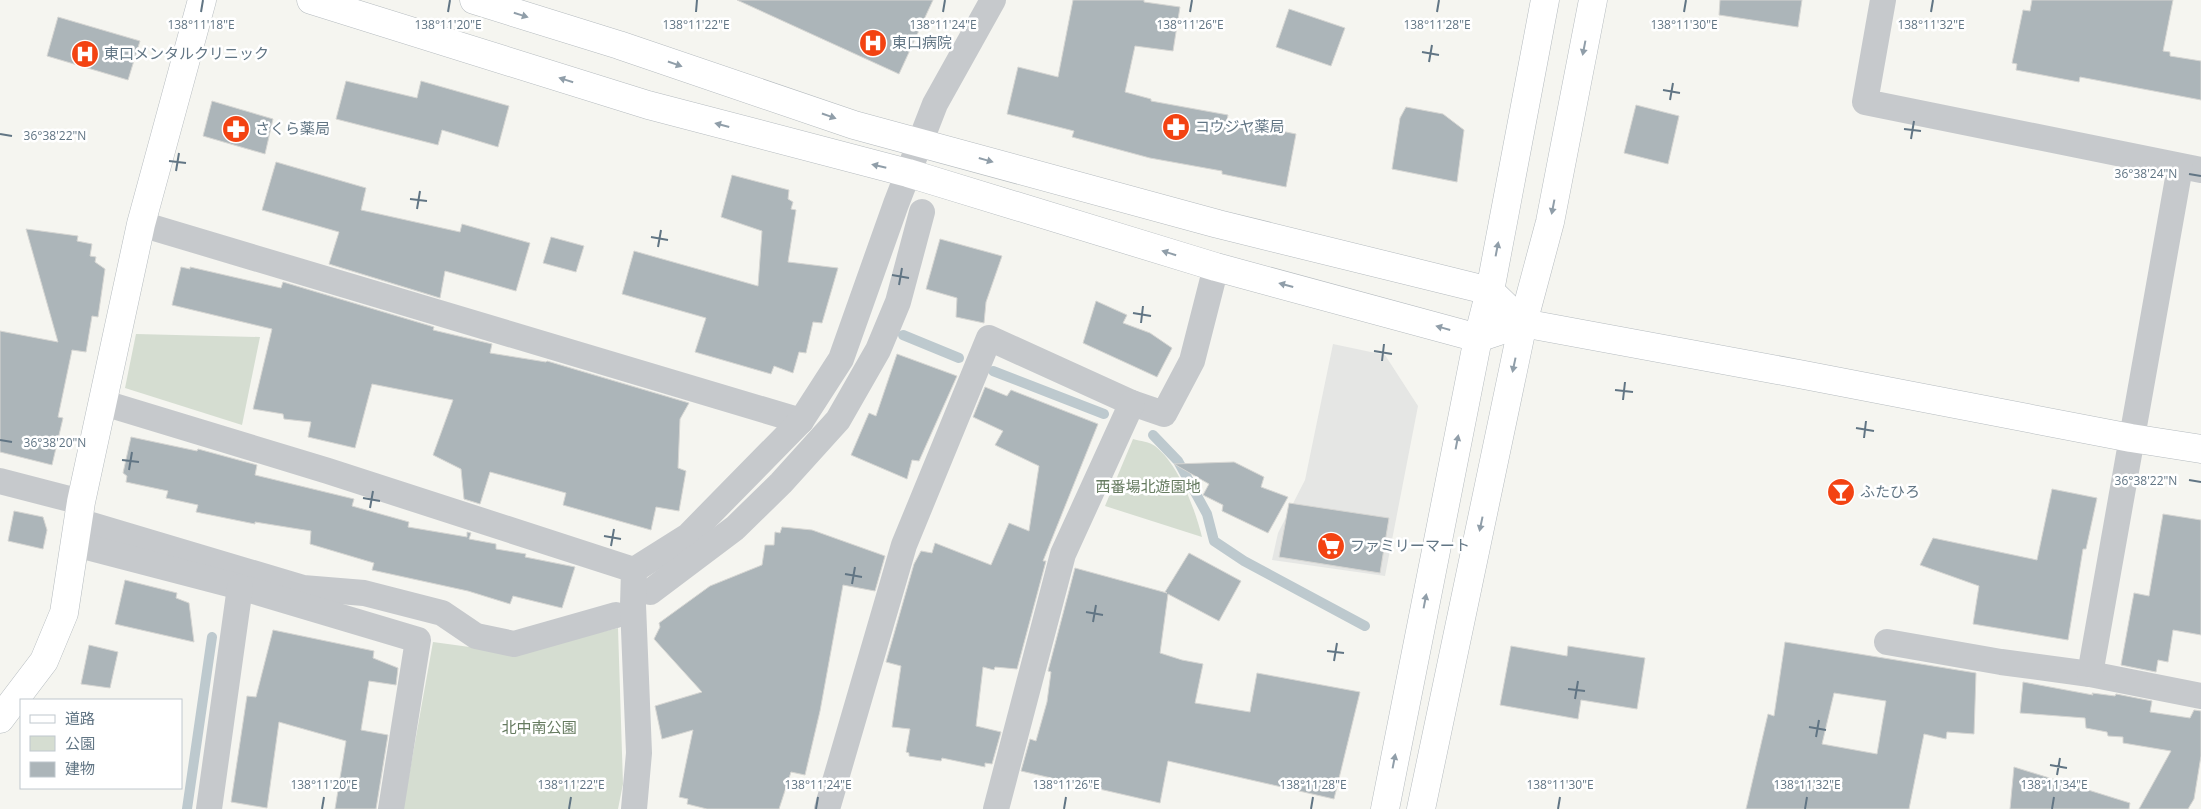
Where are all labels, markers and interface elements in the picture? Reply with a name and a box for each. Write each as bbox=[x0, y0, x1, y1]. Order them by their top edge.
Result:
one-way arrow bbox=[513, 11, 528, 19]
text: 138°11'18"E bbox=[167, 16, 235, 33]
text: 138°11'20"E bbox=[414, 16, 482, 33]
text: 138°11'22"E bbox=[662, 16, 730, 33]
text: 138°11'24"E bbox=[909, 16, 977, 33]
text: 138°11'26"E bbox=[1156, 16, 1224, 33]
text: 138°11'28"E bbox=[1403, 16, 1471, 33]
text: 138°11'30"E bbox=[1650, 16, 1718, 33]
text: 138°11'32"E bbox=[1897, 16, 1965, 33]
hospital icon: 東口病院 bbox=[858, 28, 888, 58]
place label: 東口病院 bbox=[892, 32, 952, 52]
hospital icon: 東口メンタルクリニック bbox=[70, 39, 100, 69]
one-way arrow bbox=[1579, 40, 1587, 56]
place label: 東口メンタルクリニック bbox=[104, 43, 269, 63]
one-way arrow bbox=[668, 61, 683, 69]
one-way arrow bbox=[559, 75, 574, 83]
pharmacy icon: コウジヤ薬局 bbox=[1161, 112, 1191, 142]
one-way arrow bbox=[822, 113, 837, 121]
pharmacy icon: さくら薬局 bbox=[221, 114, 251, 144]
place label: コウジヤ薬局 bbox=[1195, 116, 1284, 136]
place label: さくら薬局 bbox=[255, 118, 330, 138]
one-way arrow bbox=[715, 121, 730, 129]
text: 36°38'22"N bbox=[24, 127, 86, 144]
one-way arrow bbox=[979, 156, 994, 164]
one-way arrow bbox=[872, 162, 887, 170]
text: 36°38'24"N bbox=[2115, 165, 2177, 182]
one-way arrow bbox=[1548, 200, 1556, 216]
one-way arrow bbox=[1494, 241, 1502, 257]
one-way arrow bbox=[1162, 248, 1177, 256]
one-way arrow bbox=[1279, 281, 1294, 289]
one-way arrow bbox=[1435, 324, 1450, 332]
one-way arrow bbox=[1510, 358, 1518, 373]
text: 36°38'20"N bbox=[24, 434, 86, 451]
one-way arrow bbox=[1453, 435, 1461, 450]
text: 36°38'22"N bbox=[2115, 472, 2177, 489]
park label: 西番場北遊園地 bbox=[1095, 476, 1201, 496]
bar icon: ふたひろ bbox=[1826, 477, 1856, 507]
place label: ふたひろ bbox=[1860, 481, 1920, 501]
one-way arrow bbox=[1477, 517, 1485, 532]
supermarket icon: ファミリーマート bbox=[1316, 531, 1346, 561]
place label: ファミリーマート bbox=[1350, 535, 1470, 555]
one-way arrow bbox=[1421, 594, 1429, 609]
legend bbox=[20, 699, 182, 789]
text: 道路 bbox=[65, 708, 95, 728]
park label: 北中南公園 bbox=[501, 717, 577, 737]
text: 公園 bbox=[65, 733, 95, 753]
one-way arrow bbox=[1391, 753, 1399, 769]
text: 建物 bbox=[65, 758, 95, 778]
text: 138°11'20"E bbox=[290, 776, 358, 793]
text: 138°11'22"E bbox=[537, 776, 605, 793]
text: 138°11'24"E bbox=[784, 776, 852, 793]
text: 138°11'26"E bbox=[1032, 776, 1100, 793]
text: 138°11'28"E bbox=[1279, 776, 1347, 793]
text: 138°11'30"E bbox=[1526, 776, 1594, 793]
text: 138°11'32"E bbox=[1773, 776, 1841, 793]
text: 138°11'34"E bbox=[2020, 776, 2088, 793]

